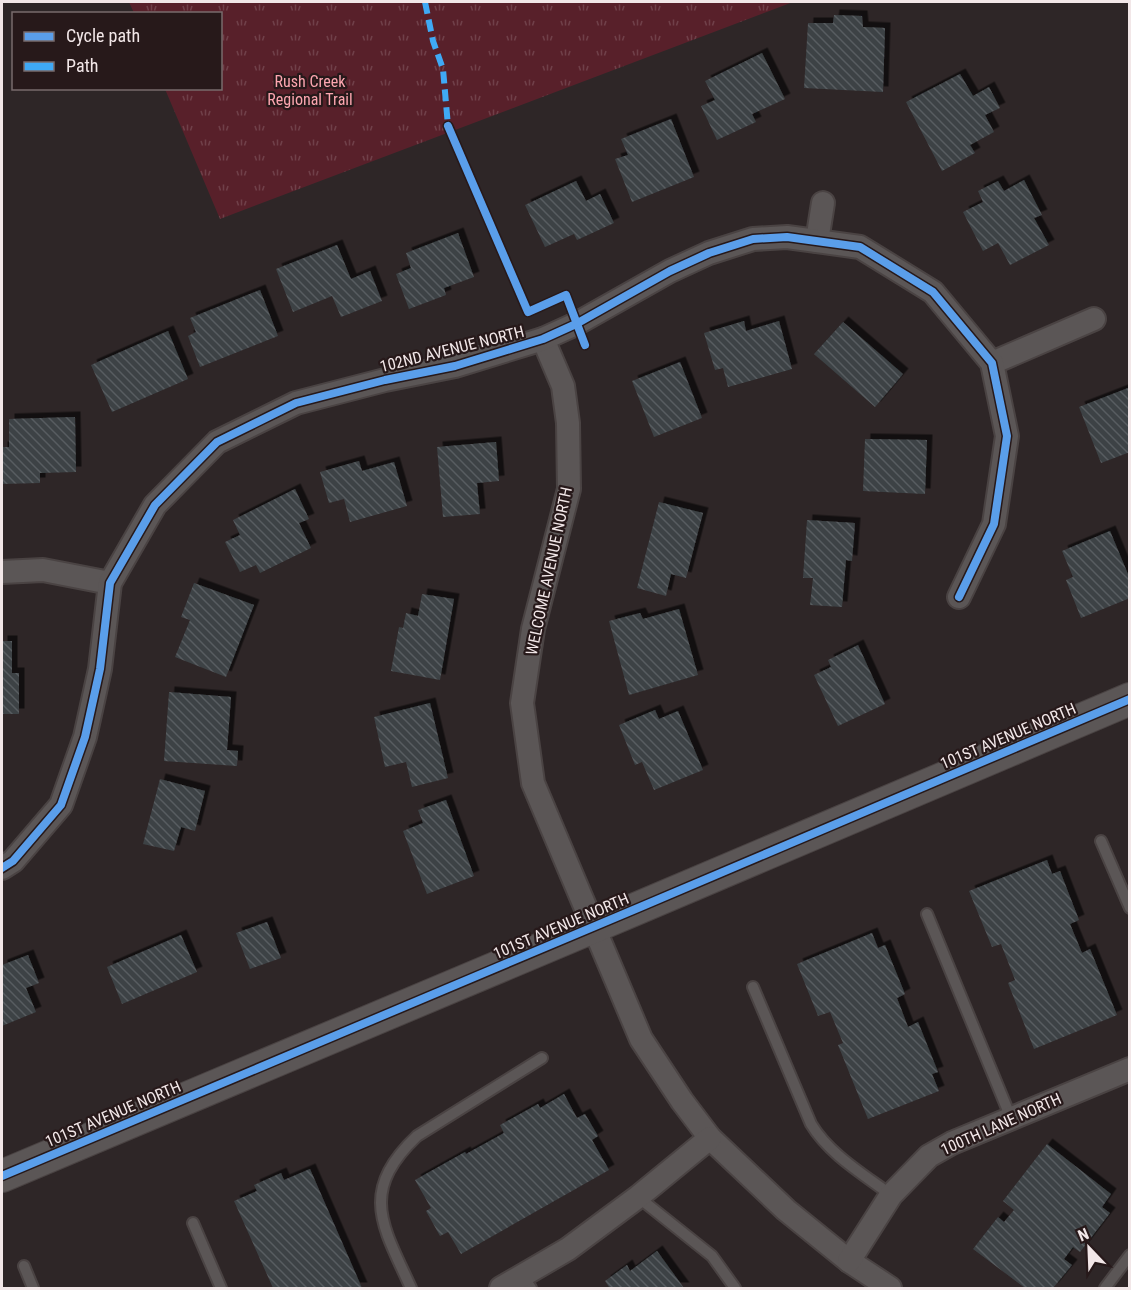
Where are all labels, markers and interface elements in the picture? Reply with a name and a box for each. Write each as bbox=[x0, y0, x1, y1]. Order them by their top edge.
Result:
legend bbox=[12, 12, 222, 90]
text: Cycle path bbox=[66, 25, 140, 46]
text: Path bbox=[66, 55, 99, 76]
park label: Rush Creek Regional Trail bbox=[267, 72, 353, 109]
street label: 102ND AVENUE NORTH bbox=[378, 322, 526, 376]
street label: WELCOME AVENUE NORTH bbox=[522, 485, 576, 657]
street label: 101ST AVENUE NORTH bbox=[937, 699, 1079, 773]
street label: 101ST AVENUE NORTH bbox=[490, 889, 632, 963]
street label: 101ST AVENUE NORTH bbox=[42, 1077, 184, 1151]
street label: 100TH LANE NORTH bbox=[938, 1089, 1064, 1159]
north arrow bbox=[1059, 1218, 1119, 1278]
text: N bbox=[1075, 1224, 1092, 1245]

